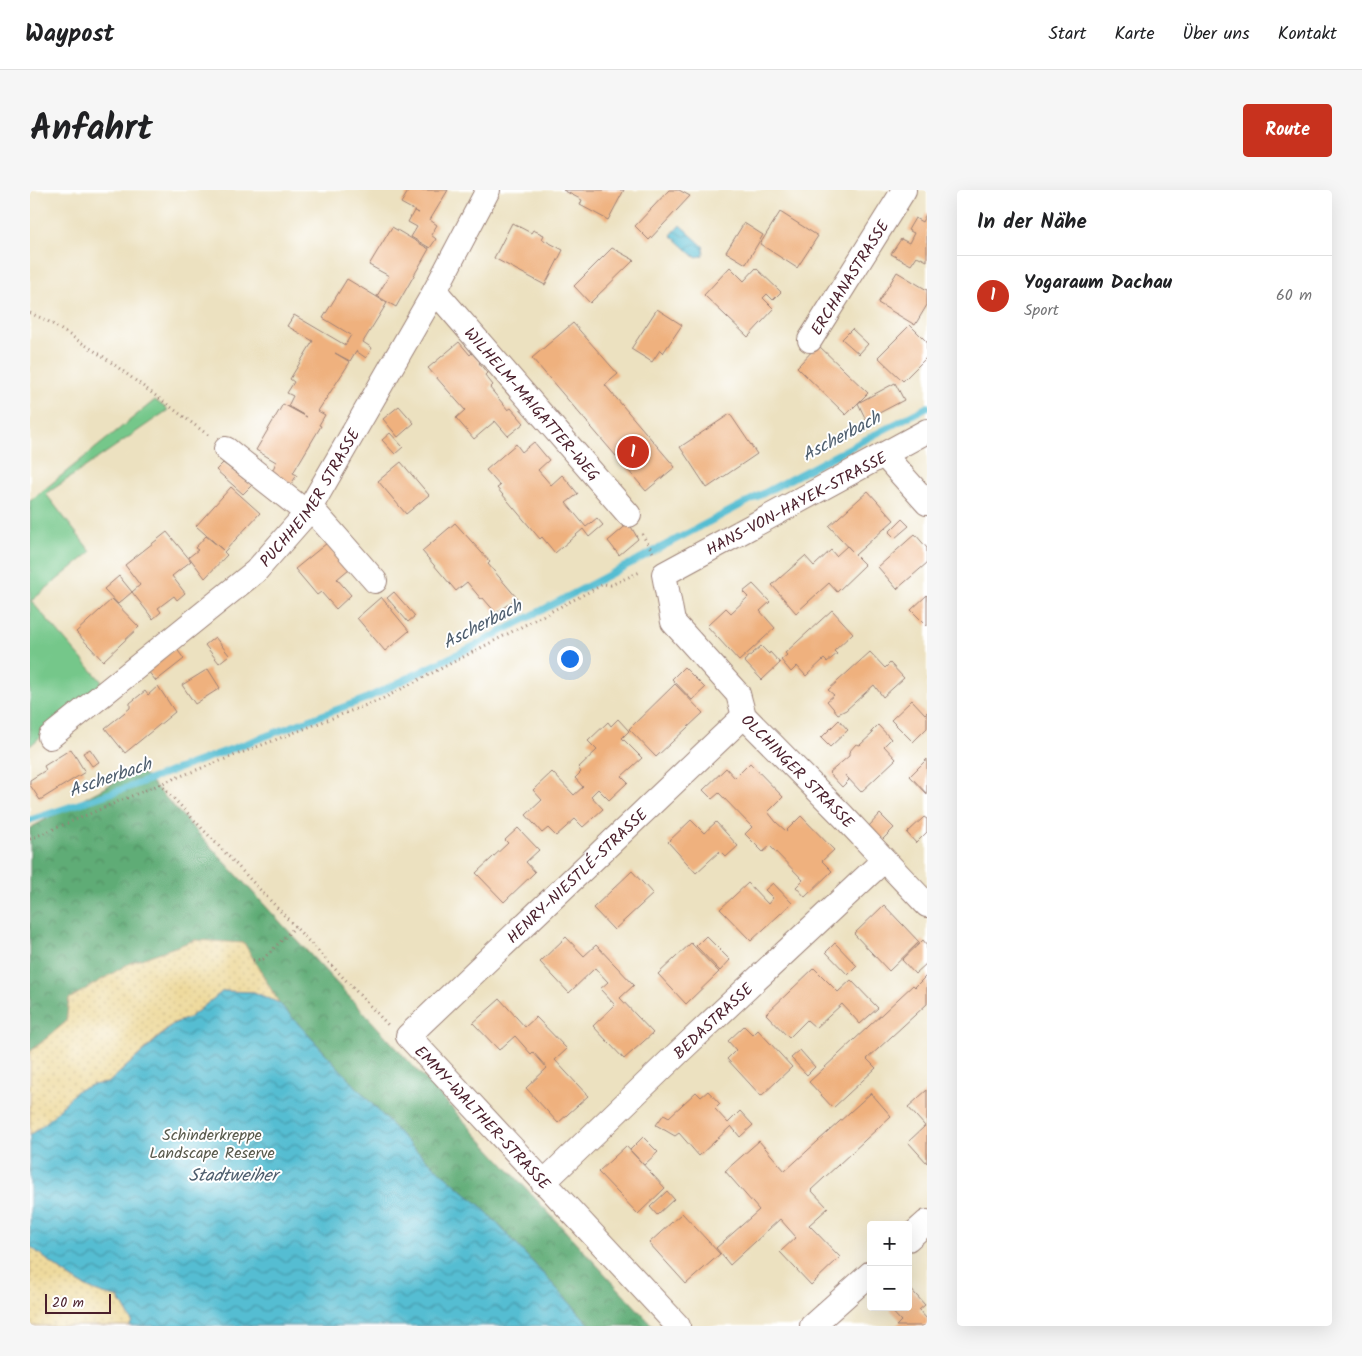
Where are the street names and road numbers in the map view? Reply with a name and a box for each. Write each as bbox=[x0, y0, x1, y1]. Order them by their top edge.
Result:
street label: ERCHANASTRASSE bbox=[805, 215, 897, 341]
street label: WILHELM-MAIGATTER-WEG bbox=[458, 322, 605, 487]
street label: PUCHHEIMER STRASSE bbox=[254, 424, 367, 573]
street label: HANS-VON-HAYEK-STRASSE bbox=[702, 446, 892, 563]
street label: OLCHINGER STRASSE bbox=[735, 709, 860, 835]
street label: HENRY-NIESTLÉ-STRASSE bbox=[501, 803, 654, 950]
street label: BEDASTRASSE bbox=[668, 977, 760, 1066]
street label: EMMY-WALTHER-STRASSE bbox=[408, 1040, 556, 1196]

